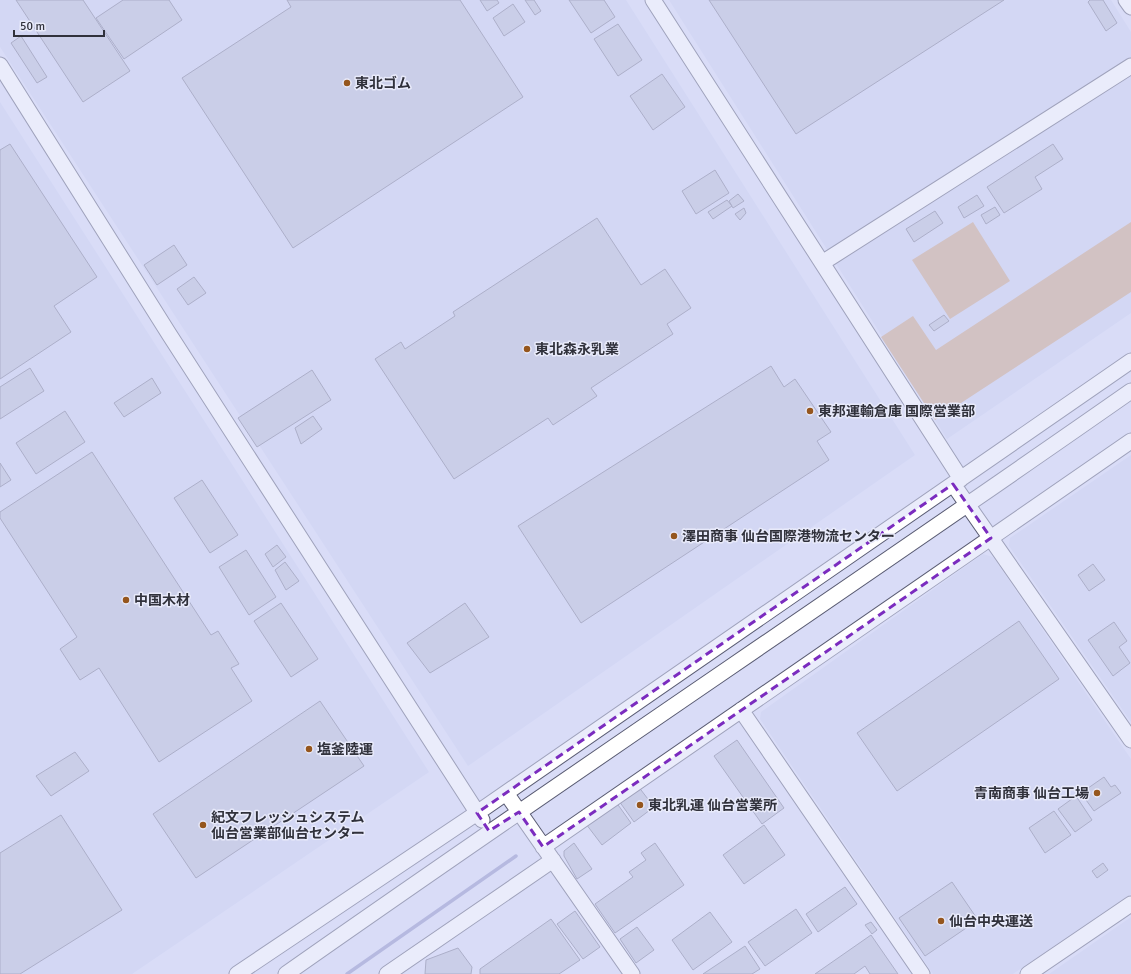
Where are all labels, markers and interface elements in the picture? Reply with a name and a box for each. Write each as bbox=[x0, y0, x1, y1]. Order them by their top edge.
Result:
scale bar bbox=[14, 12, 104, 38]
text: 50 m bbox=[20, 19, 45, 34]
place label: 東北ゴム bbox=[355, 75, 411, 92]
marker: 東北ゴム bbox=[342, 78, 352, 88]
place label: 東北森永乳業 bbox=[535, 341, 619, 358]
marker: 東北森永乳業 bbox=[522, 344, 532, 354]
place label: 東邦運輸倉庫 国際営業部 bbox=[818, 403, 975, 420]
marker: 東邦運輸倉庫 国際営業部 bbox=[805, 406, 815, 416]
place label: 澤田商事 仙台国際港物流センター bbox=[682, 528, 895, 545]
marker: 澤田商事 仙台国際港物流センター bbox=[669, 531, 679, 541]
place label: 中国木材 bbox=[134, 592, 190, 609]
marker: 中国木材 bbox=[121, 595, 131, 605]
place label: 塩釜陸運 bbox=[317, 741, 373, 758]
marker: 塩釜陸運 bbox=[304, 744, 314, 754]
place label: 青南商事 仙台工場 bbox=[974, 785, 1089, 802]
marker: 青南商事 仙台工場 bbox=[1092, 788, 1102, 798]
place label: 東北乳運 仙台営業所 bbox=[648, 797, 777, 814]
marker: 東北乳運 仙台営業所 bbox=[635, 800, 645, 810]
place label: 紀文フレッシュシステム 仙台営業部仙台センター bbox=[211, 809, 365, 842]
marker: 紀文フレッシュシステム 仙台営業部仙台センター bbox=[198, 820, 208, 830]
place label: 仙台中央運送 bbox=[949, 913, 1033, 930]
marker: 仙台中央運送 bbox=[936, 916, 946, 926]

